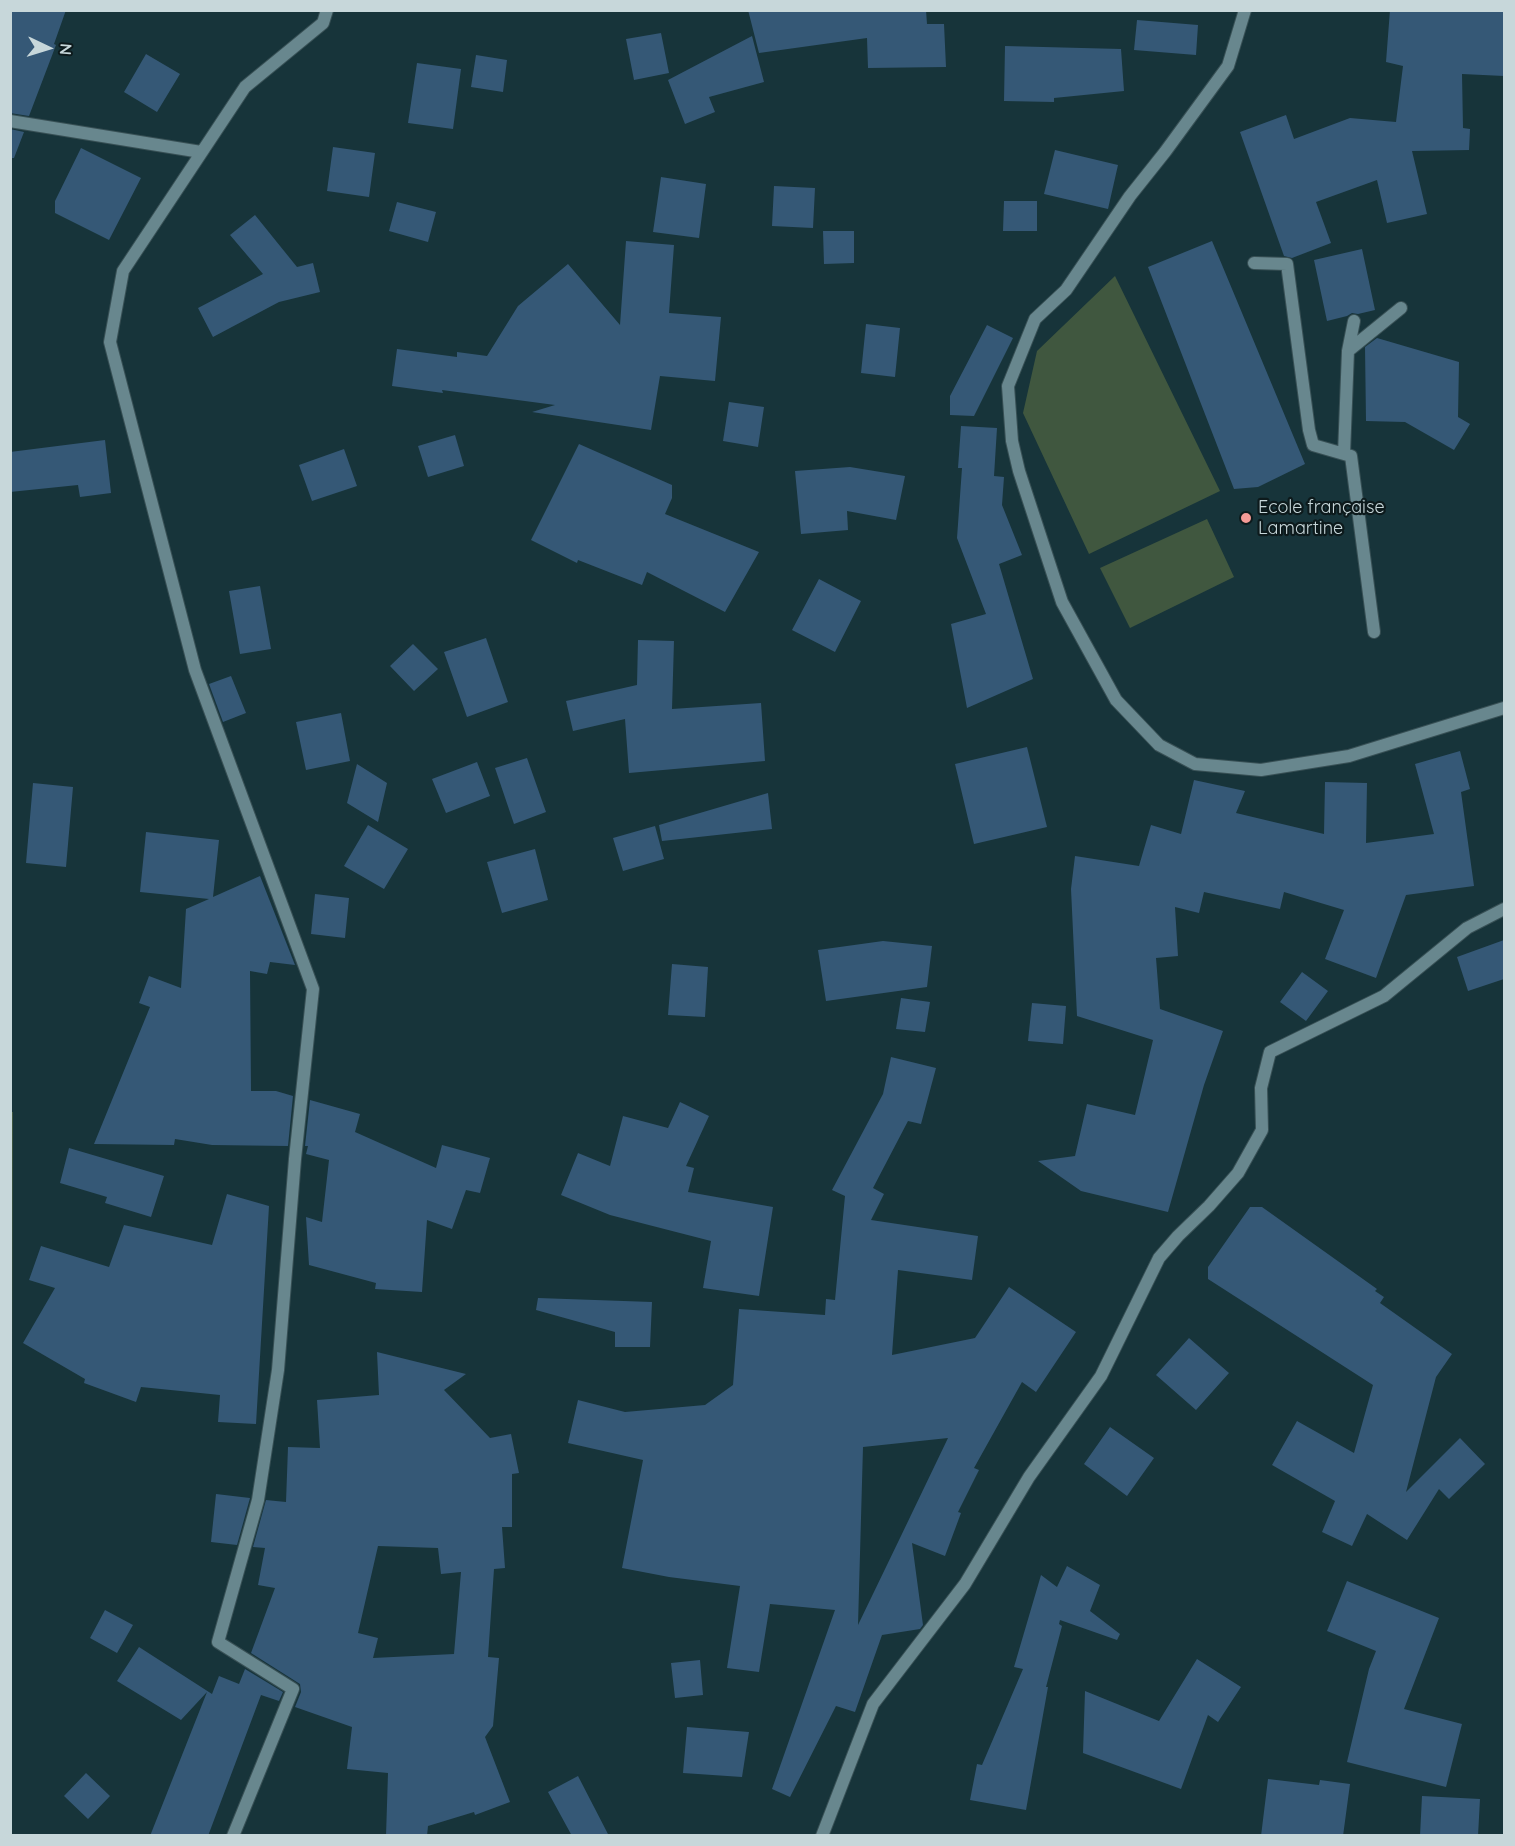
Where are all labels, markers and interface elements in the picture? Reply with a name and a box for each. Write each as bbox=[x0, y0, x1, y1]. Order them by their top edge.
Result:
north arrow bbox=[18, 18, 78, 78]
text: N bbox=[56, 43, 76, 56]
place label: Ecole française Lamartine bbox=[1258, 497, 1385, 540]
marker: Ecole française Lamartine bbox=[1239, 511, 1253, 525]

